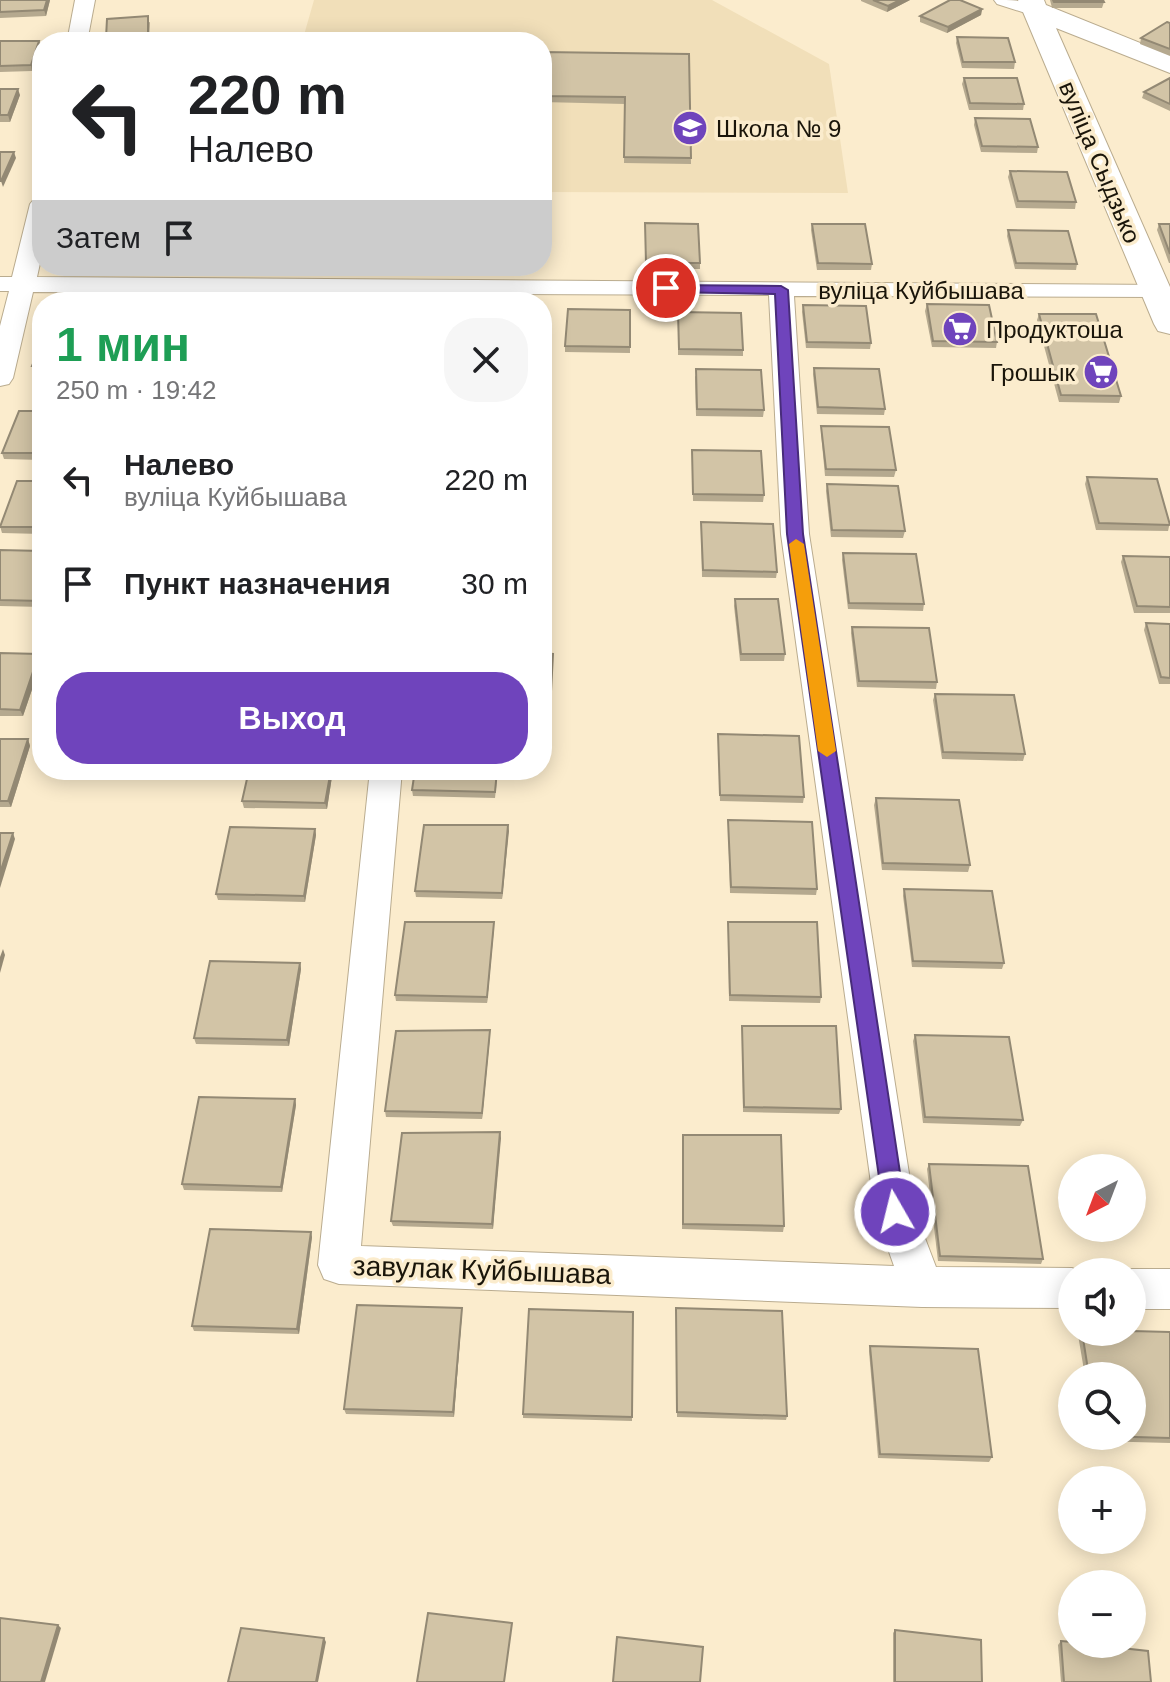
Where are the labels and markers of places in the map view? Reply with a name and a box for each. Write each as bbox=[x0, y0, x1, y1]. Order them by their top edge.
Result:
school or university icon: Школа № 9 bbox=[671, 109, 709, 147]
place label: Школа № 9 bbox=[716, 115, 841, 142]
pin bbox=[632, 254, 700, 322]
supermarket icon: Продуктоша bbox=[941, 310, 979, 348]
place label: Продуктоша bbox=[986, 316, 1124, 343]
supermarket icon: Грошык bbox=[1082, 353, 1120, 391]
place label: Грошык bbox=[990, 359, 1075, 386]

